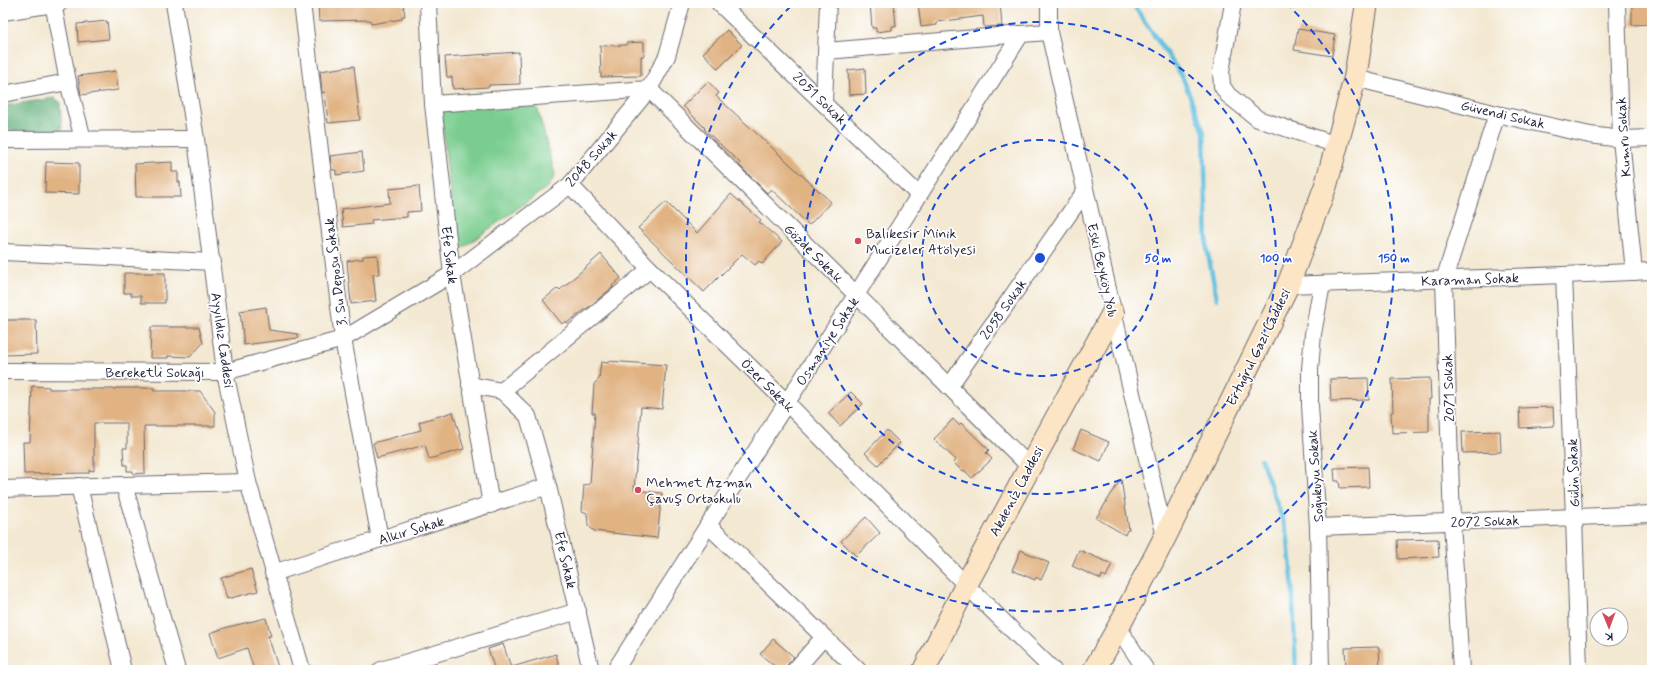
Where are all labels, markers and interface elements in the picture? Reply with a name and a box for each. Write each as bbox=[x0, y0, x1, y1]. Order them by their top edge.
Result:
street label: 2051 Sokak bbox=[789, 69, 850, 129]
street label: Kumru Sokak bbox=[1612, 96, 1636, 177]
street label: Güvendi Sokak bbox=[1459, 97, 1547, 133]
street label: 2048 Sokak bbox=[562, 126, 622, 191]
street label: 3. Su Deposu Sokak bbox=[320, 217, 352, 327]
street label: Gözde Sokak bbox=[780, 220, 847, 287]
street label: Eski Beyköy Yolu bbox=[1082, 221, 1122, 319]
street label: Efe Sokak bbox=[437, 225, 461, 285]
place label: Balıkesir Minik Mucizeler Atölyesi bbox=[866, 225, 976, 259]
marker: Balıkesir Minik Mucizeler Atölyesi bbox=[853, 236, 863, 246]
centre of rings bbox=[1033, 251, 1047, 265]
text: 50 m bbox=[1145, 251, 1172, 267]
text: 100 m bbox=[1260, 251, 1293, 267]
text: 150 m bbox=[1378, 251, 1410, 267]
street label: Karaman Sokak bbox=[1421, 269, 1519, 291]
street label: 2058 Sokak bbox=[976, 276, 1031, 343]
street label: Ertuğrul Gazi Caddesi bbox=[1223, 286, 1295, 409]
street label: Ayyıldız Caddesi bbox=[206, 291, 238, 389]
street label: Osmaniye Sokak bbox=[792, 294, 863, 389]
street label: 2071 Sokak bbox=[1439, 354, 1459, 422]
street label: Özer Sokak bbox=[737, 355, 798, 416]
street label: Bereketli Sokağı bbox=[105, 364, 205, 382]
street label: Soğukuyu Sokak bbox=[1304, 429, 1328, 523]
street label: Gülin Sokak bbox=[1564, 438, 1584, 508]
street label: Akdeniz Caddesi bbox=[986, 443, 1048, 540]
place label: Mehmet Azman Çavuş Ortaokulu bbox=[646, 474, 752, 508]
marker: Mehmet Azman Çavuş Ortaokulu bbox=[633, 485, 643, 495]
street label: Alkır Sokak bbox=[376, 512, 446, 550]
street label: 2072 Sokak bbox=[1450, 512, 1520, 532]
street label: Efe Sokak bbox=[550, 530, 580, 591]
north arrow bbox=[1589, 607, 1629, 647]
text: K bbox=[1605, 629, 1613, 643]

